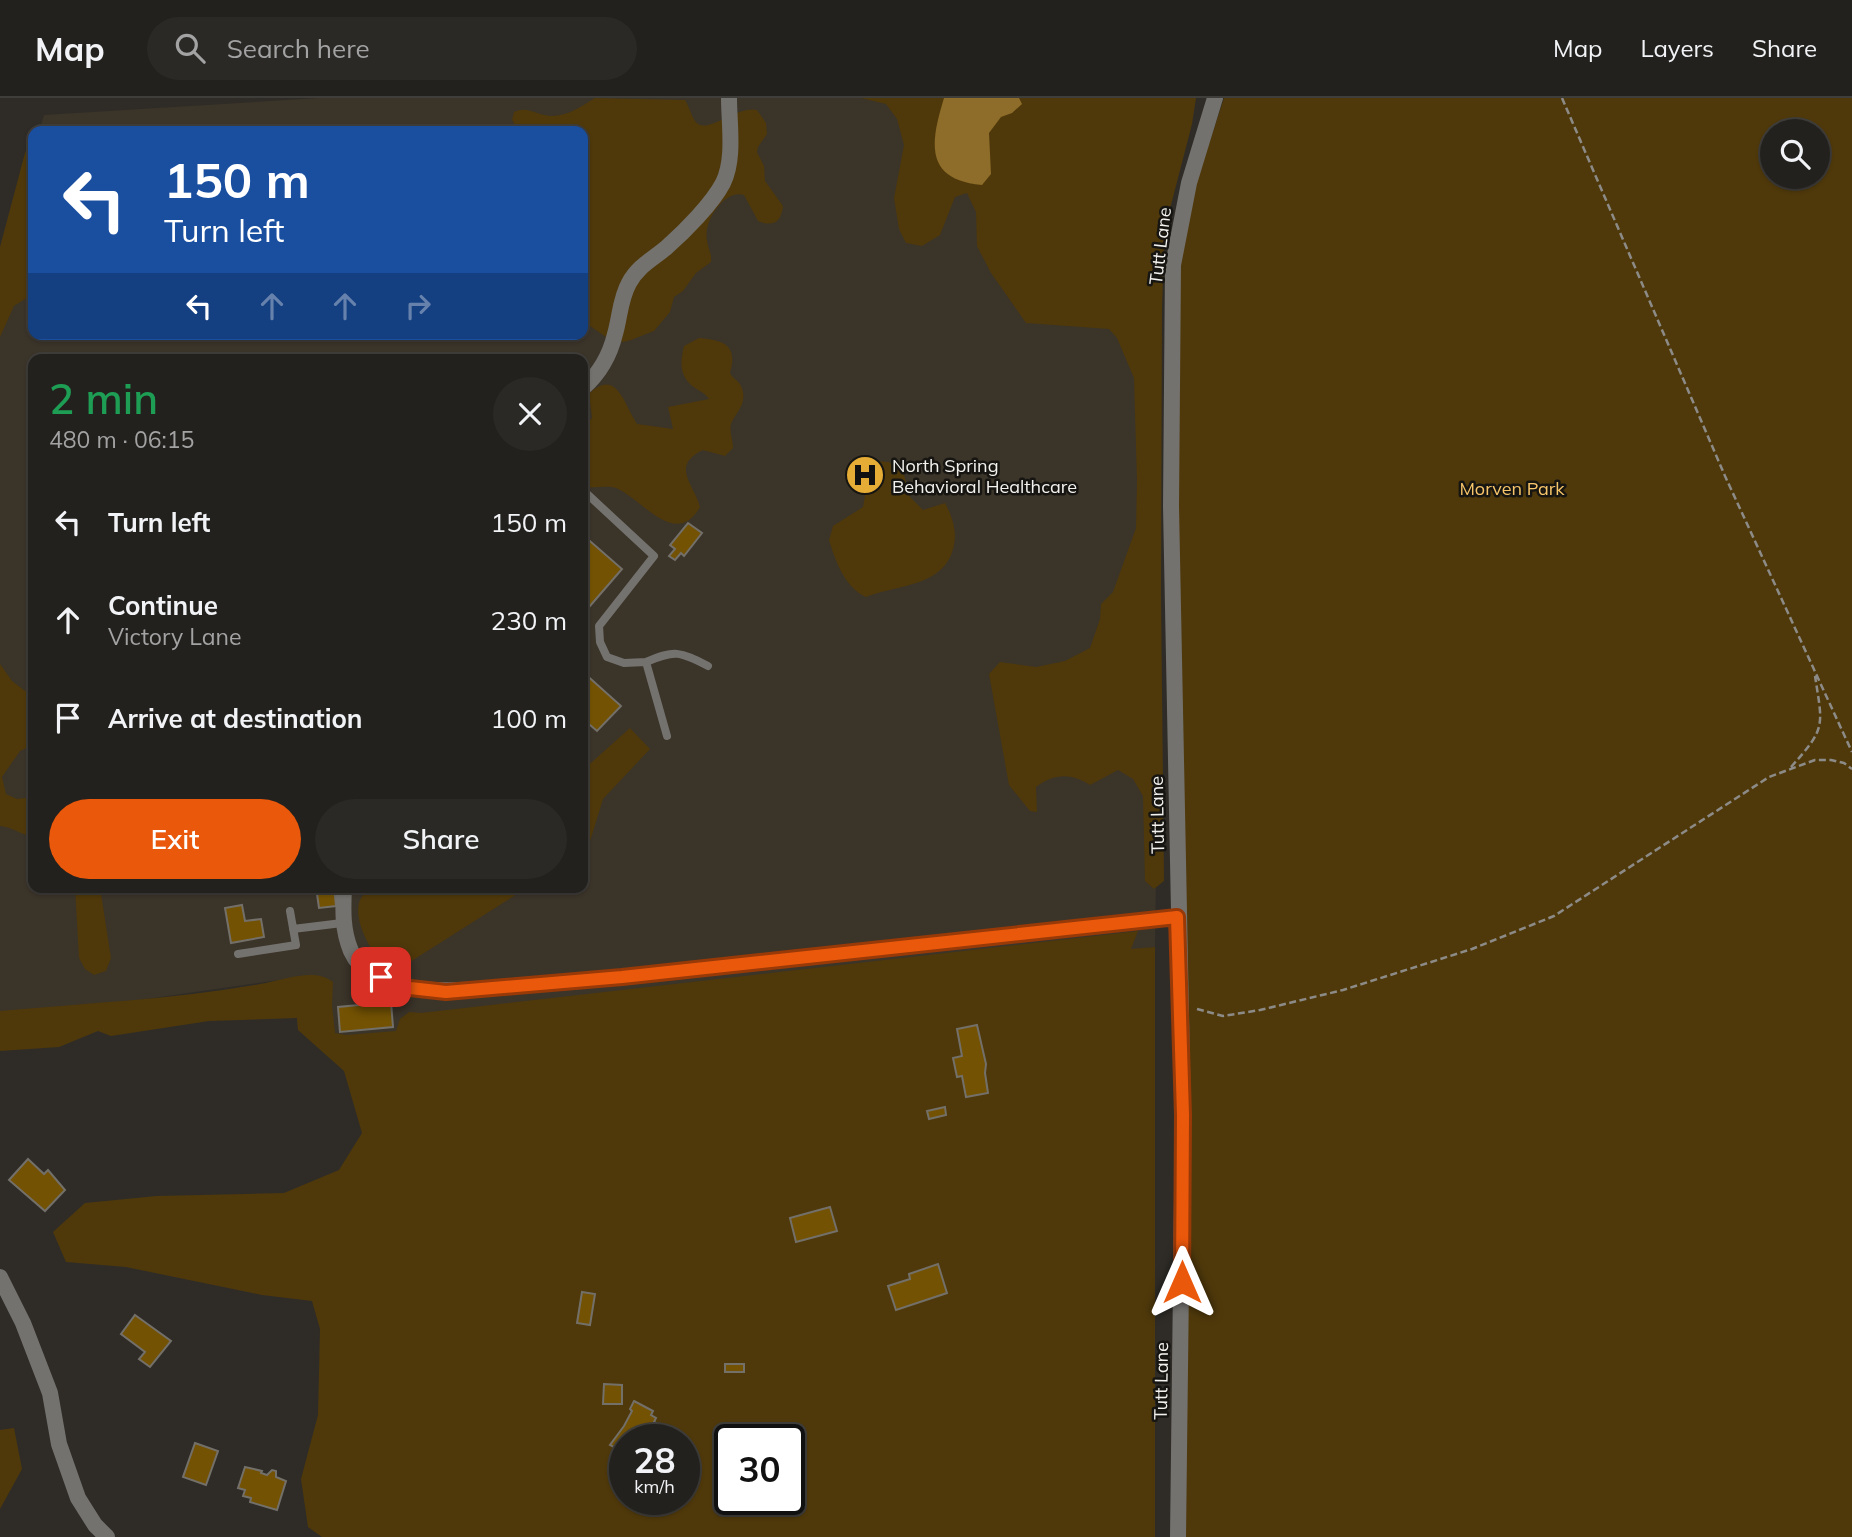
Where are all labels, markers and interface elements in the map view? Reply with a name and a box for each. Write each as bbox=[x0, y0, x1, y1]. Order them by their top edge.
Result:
search box bbox=[147, 17, 637, 80]
text: Map bbox=[35, 28, 105, 69]
icon: search bbox=[171, 29, 209, 67]
text: Search here bbox=[227, 32, 370, 65]
text: Map bbox=[1553, 33, 1602, 63]
text: Layers bbox=[1640, 33, 1714, 63]
text: Share bbox=[1752, 33, 1817, 63]
map controls bbox=[1760, 119, 1830, 189]
button: search bbox=[1760, 119, 1830, 189]
text: 150 m bbox=[164, 149, 310, 210]
icon: left bbox=[49, 154, 140, 245]
street label: Tutt Lane bbox=[1144, 206, 1176, 286]
text: Turn left bbox=[164, 210, 284, 250]
icon: left bbox=[180, 287, 218, 325]
icon: ahead bbox=[253, 287, 291, 325]
icon: ahead bbox=[326, 287, 364, 325]
icon: right bbox=[399, 287, 437, 325]
text: 2 min bbox=[49, 372, 158, 425]
button: close bbox=[493, 377, 567, 451]
text: 480 m · 06:15 bbox=[49, 425, 194, 454]
hospital icon: North Spring Behavioral Healthcare bbox=[844, 454, 886, 496]
place label: North Spring Behavioral Healthcare bbox=[892, 454, 1077, 498]
park label: Morven Park bbox=[1459, 477, 1565, 500]
icon: left bbox=[49, 503, 87, 541]
text: Turn left bbox=[108, 506, 210, 539]
text: 150 m bbox=[491, 506, 567, 539]
text: Continue bbox=[108, 589, 218, 622]
icon: ahead bbox=[49, 601, 87, 639]
text: 230 m bbox=[491, 604, 567, 637]
text: Victory Lane bbox=[108, 622, 242, 651]
icon: arrive bbox=[49, 699, 87, 737]
text: Arrive at destination bbox=[108, 702, 363, 735]
text: 100 m bbox=[491, 702, 567, 735]
street label: Tutt Lane bbox=[1145, 776, 1169, 854]
button: Exit bbox=[49, 799, 301, 879]
button: Share bbox=[315, 799, 567, 879]
pin bbox=[351, 947, 411, 1007]
icon: arrive bbox=[362, 958, 400, 996]
position arrow bbox=[1145, 1245, 1219, 1319]
street label: Tutt Lane bbox=[1149, 1342, 1173, 1420]
speed limit sign: 30 bbox=[714, 1424, 805, 1515]
text: 28 bbox=[633, 1438, 676, 1482]
text: km/h bbox=[634, 1475, 675, 1498]

